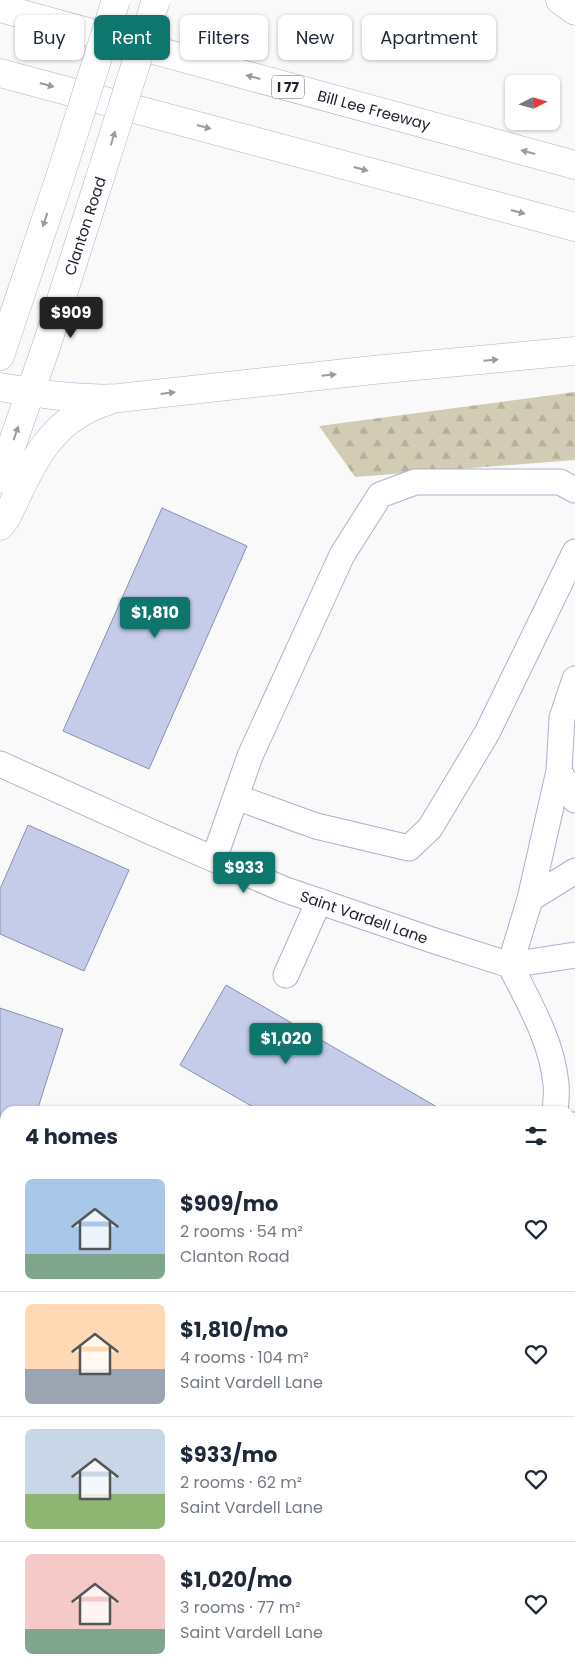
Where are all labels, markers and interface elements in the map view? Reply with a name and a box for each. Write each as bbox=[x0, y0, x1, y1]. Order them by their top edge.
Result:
chip: Buy bbox=[15, 15, 84, 60]
chip: Rent bbox=[94, 15, 170, 60]
chip: Filters bbox=[180, 15, 268, 60]
chip: New bbox=[278, 15, 352, 60]
chip: Apartment bbox=[362, 15, 496, 60]
one-way arrow bbox=[245, 73, 260, 81]
road number: I 77 bbox=[272, 75, 304, 98]
north arrow bbox=[505, 75, 560, 130]
map controls bbox=[505, 75, 560, 130]
one-way arrow bbox=[40, 81, 55, 89]
street label: Bill Lee Freeway bbox=[315, 85, 433, 135]
one-way arrow bbox=[197, 123, 212, 131]
one-way arrow bbox=[109, 130, 117, 145]
one-way arrow bbox=[520, 148, 536, 156]
one-way arrow bbox=[354, 165, 369, 173]
street label: Clanton Road bbox=[59, 174, 111, 278]
one-way arrow bbox=[511, 208, 526, 216]
one-way arrow bbox=[41, 213, 49, 228]
pin: $909 bbox=[41, 296, 101, 339]
text: $909 bbox=[51, 301, 91, 324]
one-way arrow bbox=[483, 355, 499, 363]
one-way arrow bbox=[321, 370, 337, 378]
one-way arrow bbox=[160, 389, 176, 397]
one-way arrow bbox=[13, 425, 20, 440]
pin: $1,810 bbox=[114, 596, 196, 639]
text: $1,810 bbox=[131, 601, 179, 624]
pin: $933 bbox=[214, 852, 274, 894]
text: $933 bbox=[224, 856, 264, 879]
street label: Saint Vardell Lane bbox=[297, 885, 431, 949]
pin: $1,020 bbox=[245, 1022, 327, 1065]
text: $1,020 bbox=[260, 1027, 312, 1050]
text: 4 homes bbox=[25, 1122, 118, 1151]
icon: filters bbox=[522, 1122, 550, 1150]
text: $909/mo bbox=[180, 1189, 278, 1218]
icon: home bbox=[65, 1199, 125, 1259]
icon: heart bbox=[522, 1215, 550, 1243]
text: 2 rooms · 54 m² bbox=[180, 1220, 303, 1243]
text: Clanton Road bbox=[180, 1245, 290, 1268]
text: $1,810/mo bbox=[180, 1315, 288, 1344]
icon: home bbox=[65, 1324, 125, 1384]
icon: heart bbox=[522, 1340, 550, 1368]
text: 4 rooms · 104 m² bbox=[180, 1346, 309, 1369]
text: Saint Vardell Lane bbox=[180, 1371, 323, 1394]
text: $933/mo bbox=[180, 1440, 277, 1469]
icon: home bbox=[65, 1449, 125, 1509]
icon: heart bbox=[522, 1465, 550, 1493]
text: 2 rooms · 62 m² bbox=[180, 1471, 302, 1494]
text: Saint Vardell Lane bbox=[180, 1496, 323, 1519]
text: $1,020/mo bbox=[180, 1565, 292, 1594]
icon: home bbox=[65, 1574, 125, 1634]
icon: heart bbox=[522, 1590, 550, 1618]
text: 3 rooms · 77 m² bbox=[180, 1596, 300, 1619]
text: Saint Vardell Lane bbox=[180, 1621, 323, 1644]

